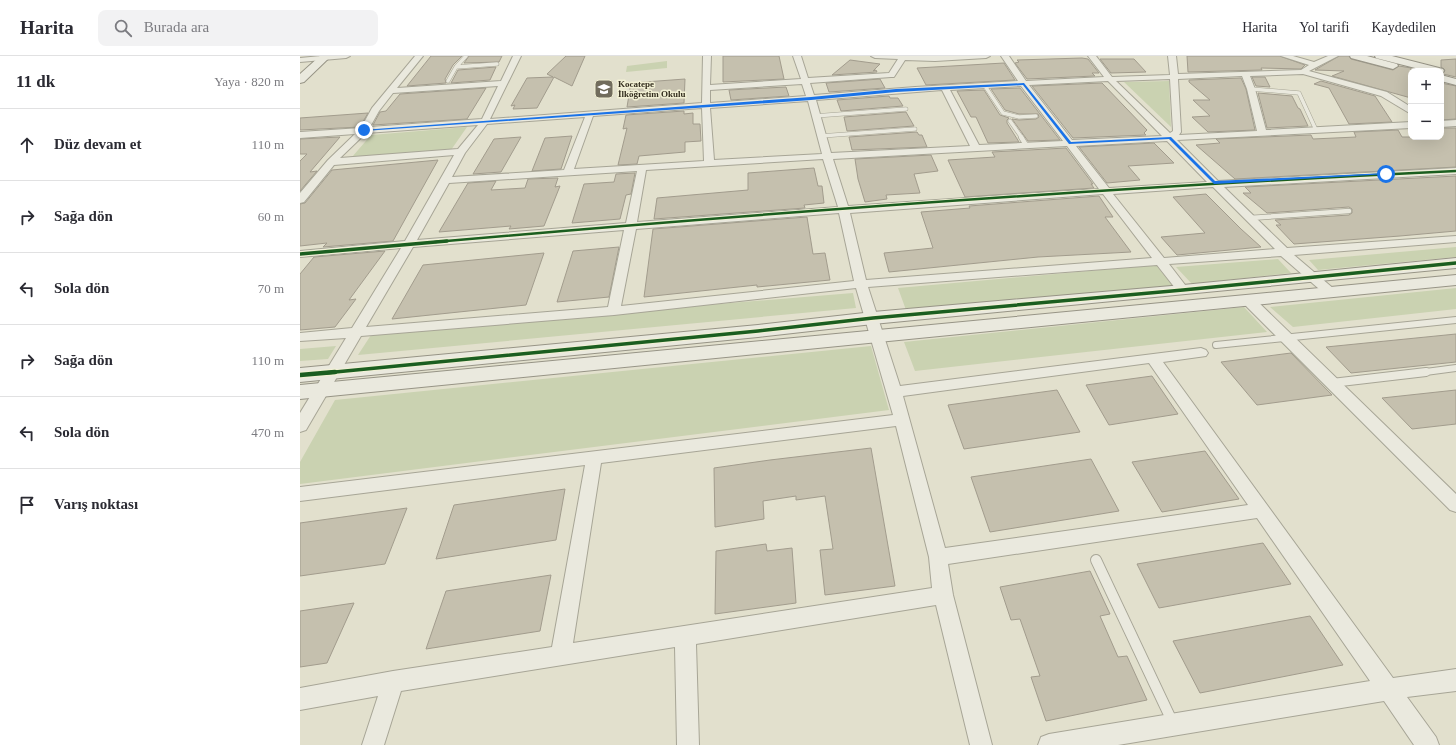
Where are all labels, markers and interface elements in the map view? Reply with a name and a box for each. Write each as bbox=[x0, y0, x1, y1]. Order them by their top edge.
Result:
search box bbox=[98, 10, 378, 46]
text: Harita bbox=[20, 17, 74, 38]
icon: search bbox=[112, 17, 134, 39]
text: Burada ara bbox=[144, 19, 209, 35]
text: Harita bbox=[1242, 20, 1277, 35]
text: Yol tarifi bbox=[1299, 20, 1349, 35]
text: Kaydedilen bbox=[1371, 20, 1436, 35]
map controls bbox=[1408, 68, 1444, 140]
button: + bbox=[1408, 68, 1444, 104]
text: 11 dk bbox=[16, 72, 55, 91]
text: Yaya · 820 m bbox=[214, 74, 284, 89]
school or university icon: Kocatepe İlköğretim Okulu bbox=[593, 78, 615, 100]
place label: Kocatepe İlköğretim Okulu bbox=[618, 79, 686, 99]
button: − bbox=[1408, 104, 1444, 140]
route end bbox=[355, 121, 373, 139]
icon: ahead bbox=[16, 134, 38, 156]
text: Düz devam et bbox=[54, 136, 141, 152]
text: 110 m bbox=[252, 137, 284, 152]
route start bbox=[1377, 165, 1395, 183]
icon: right bbox=[16, 206, 38, 228]
text: Sağa dön bbox=[54, 208, 113, 224]
text: 60 m bbox=[258, 209, 284, 224]
icon: left bbox=[16, 278, 38, 300]
text: Sola dön bbox=[54, 280, 109, 296]
text: 70 m bbox=[258, 281, 284, 296]
icon: right bbox=[16, 350, 38, 372]
text: Sağa dön bbox=[54, 352, 113, 368]
text: 110 m bbox=[252, 353, 284, 368]
icon: left bbox=[16, 422, 38, 444]
text: Sola dön bbox=[54, 424, 109, 440]
text: 470 m bbox=[251, 425, 284, 440]
icon: arrive bbox=[16, 494, 38, 516]
text: Varış noktası bbox=[54, 496, 138, 512]

